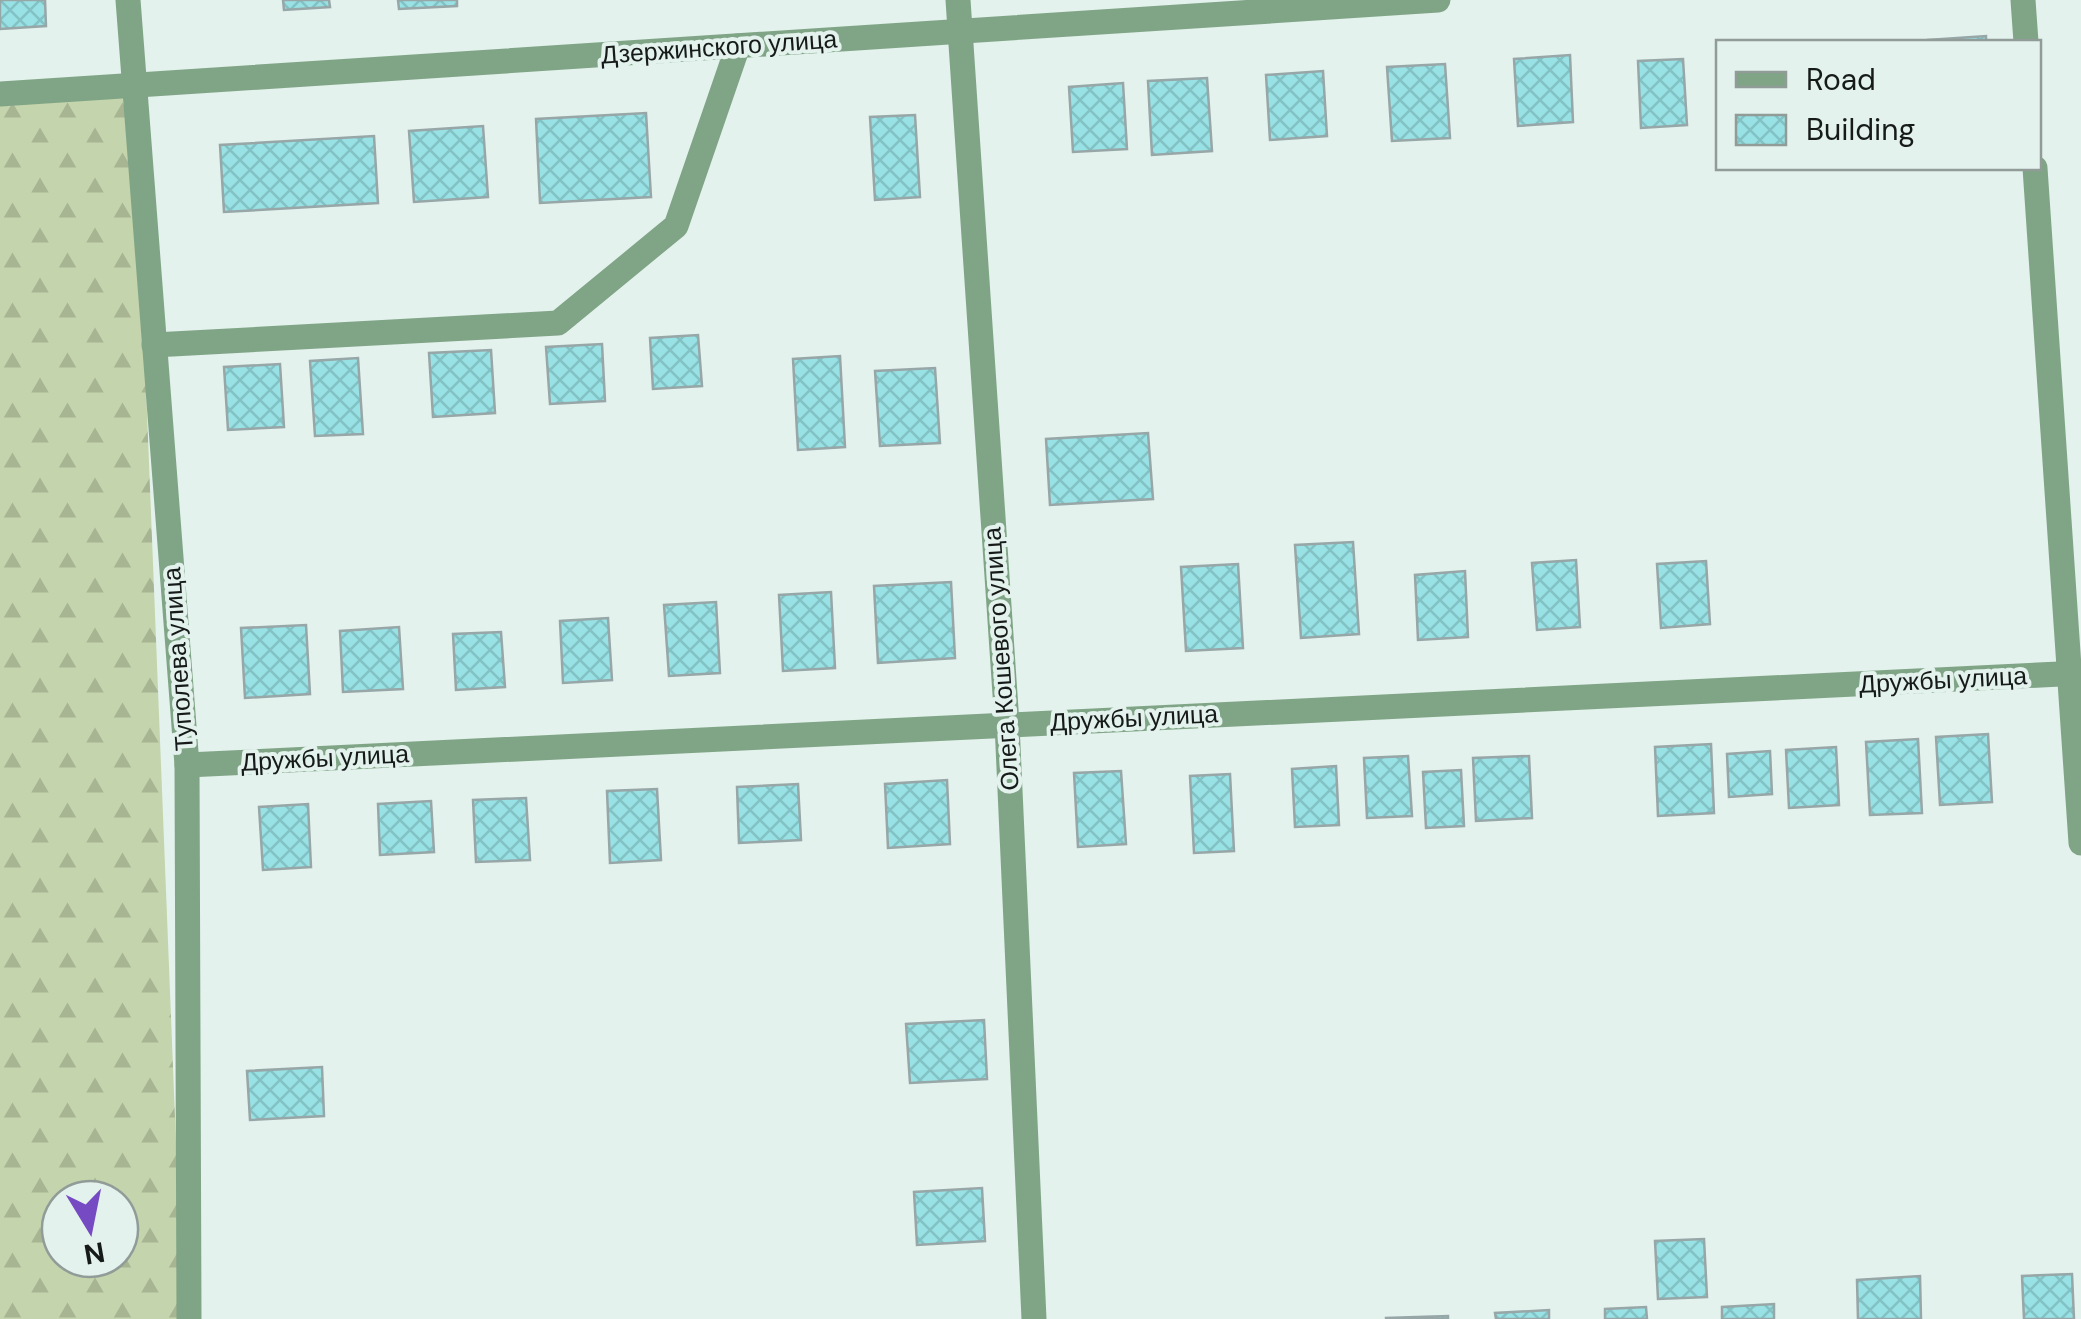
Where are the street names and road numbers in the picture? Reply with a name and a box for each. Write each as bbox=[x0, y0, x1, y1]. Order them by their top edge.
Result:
street label: Дзержинского улица bbox=[600, 22, 838, 72]
street label: Олега Кошевого улица bbox=[975, 526, 1027, 792]
street label: Туполева улица bbox=[155, 566, 201, 752]
street label: Дружбы улица bbox=[1858, 659, 2028, 701]
street label: Дружбы улица bbox=[1049, 697, 1219, 739]
street label: Дружбы улица bbox=[240, 737, 410, 779]

